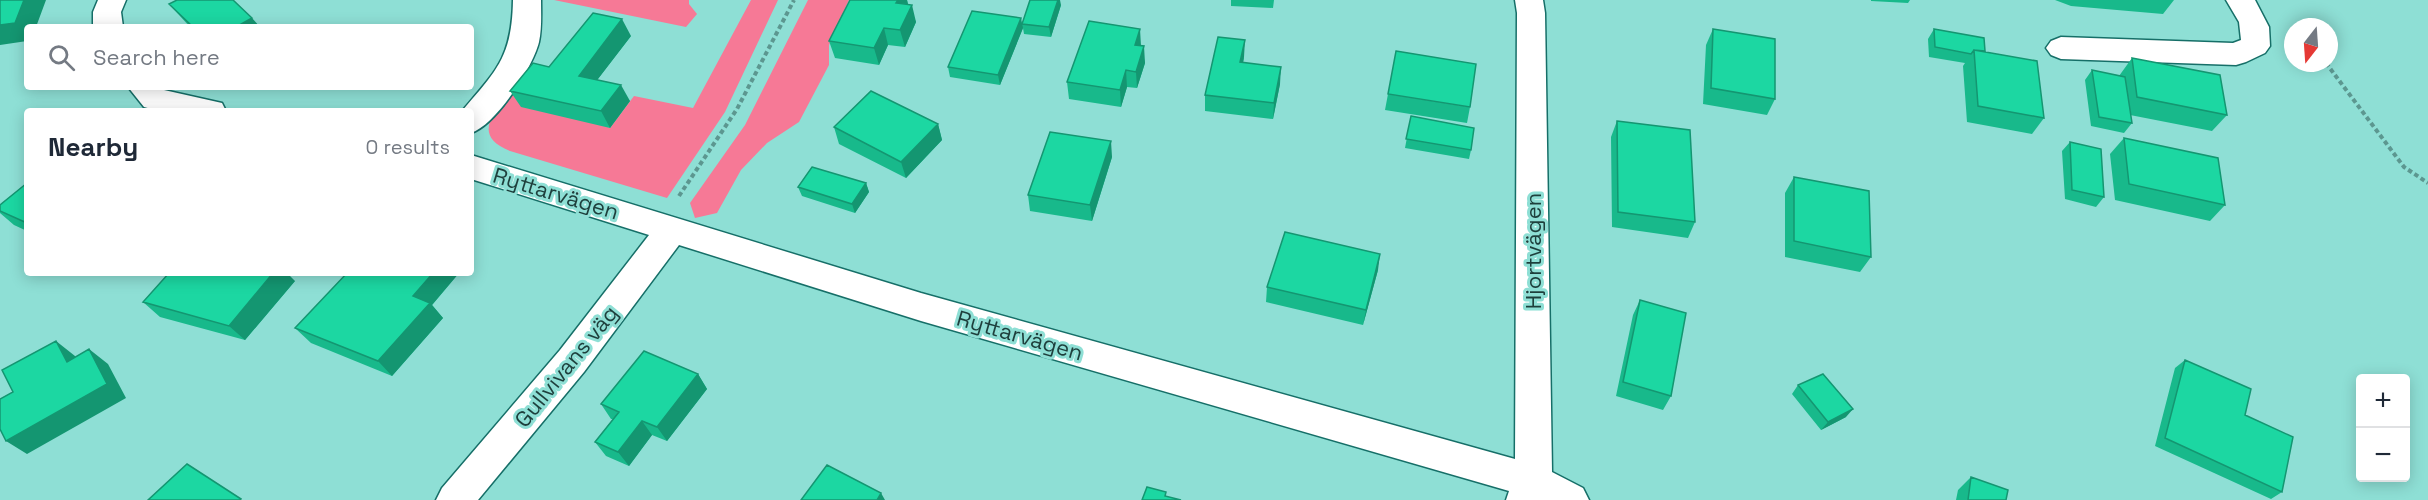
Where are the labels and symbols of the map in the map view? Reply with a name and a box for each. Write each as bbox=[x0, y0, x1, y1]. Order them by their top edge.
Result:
north arrow bbox=[2284, 18, 2338, 72]
street label: Ryttarvägen bbox=[490, 161, 622, 225]
street label: Hjortvägen bbox=[1519, 193, 1547, 309]
street label: Gullvivans väg bbox=[508, 299, 624, 433]
street label: Ryttarvägen bbox=[954, 304, 1086, 366]

